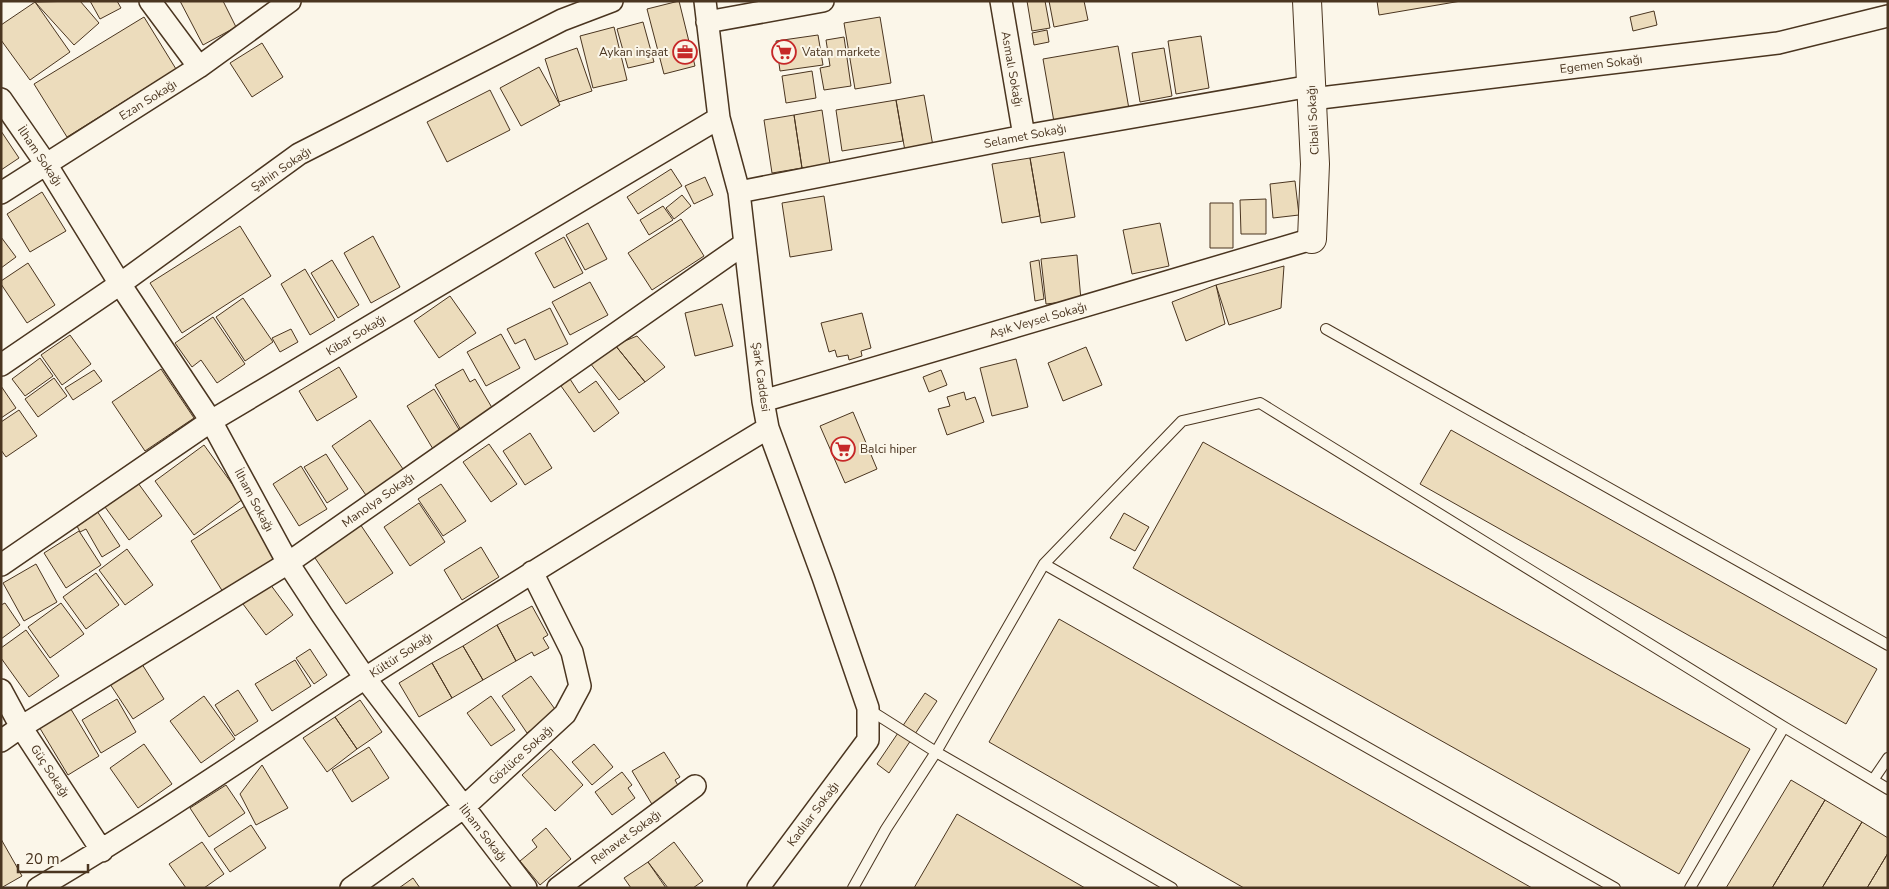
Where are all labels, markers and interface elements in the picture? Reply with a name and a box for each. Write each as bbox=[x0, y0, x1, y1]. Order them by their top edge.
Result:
street label: Asmalı Sokağı bbox=[997, 30, 1027, 108]
office icon: Aykan inşaat bbox=[672, 39, 698, 65]
supermarket icon: Vatan markete bbox=[771, 39, 797, 65]
place label: Aykan inşaat bbox=[599, 44, 669, 60]
place label: Vatan markete bbox=[801, 44, 880, 60]
street label: Egemen Sokağı bbox=[1559, 51, 1643, 77]
street label: Ezan Sokağı bbox=[116, 76, 180, 124]
street label: Cibali Sokağı bbox=[1303, 85, 1323, 155]
street label: Selamet Sokağı bbox=[982, 120, 1068, 152]
street label: İlham Sokağı bbox=[14, 123, 66, 189]
street label: Şahin Sokağı bbox=[248, 143, 314, 195]
street label: Aşık Veysel Sokağı bbox=[987, 298, 1089, 342]
street label: Kibar Sokağı bbox=[323, 311, 389, 359]
street label: Şark Caddesi bbox=[748, 341, 774, 413]
supermarket icon: Balci hiper bbox=[830, 436, 856, 462]
place label: Balci hiper bbox=[860, 441, 917, 457]
street label: İlham Sokağı bbox=[231, 466, 277, 534]
street label: Manolya Sokağı bbox=[339, 469, 417, 531]
street label: Kültür Sokağı bbox=[366, 629, 436, 681]
street label: Gözlüce Sokağı bbox=[485, 722, 557, 788]
street label: Güç Sokağı bbox=[27, 741, 73, 801]
street label: Kadılar Sokağı bbox=[783, 778, 843, 850]
street label: İlham Sokağı bbox=[455, 801, 511, 865]
street label: Rehavet Sokağı bbox=[588, 806, 664, 868]
scale bar bbox=[18, 842, 88, 874]
text: 20 m bbox=[25, 849, 60, 869]

